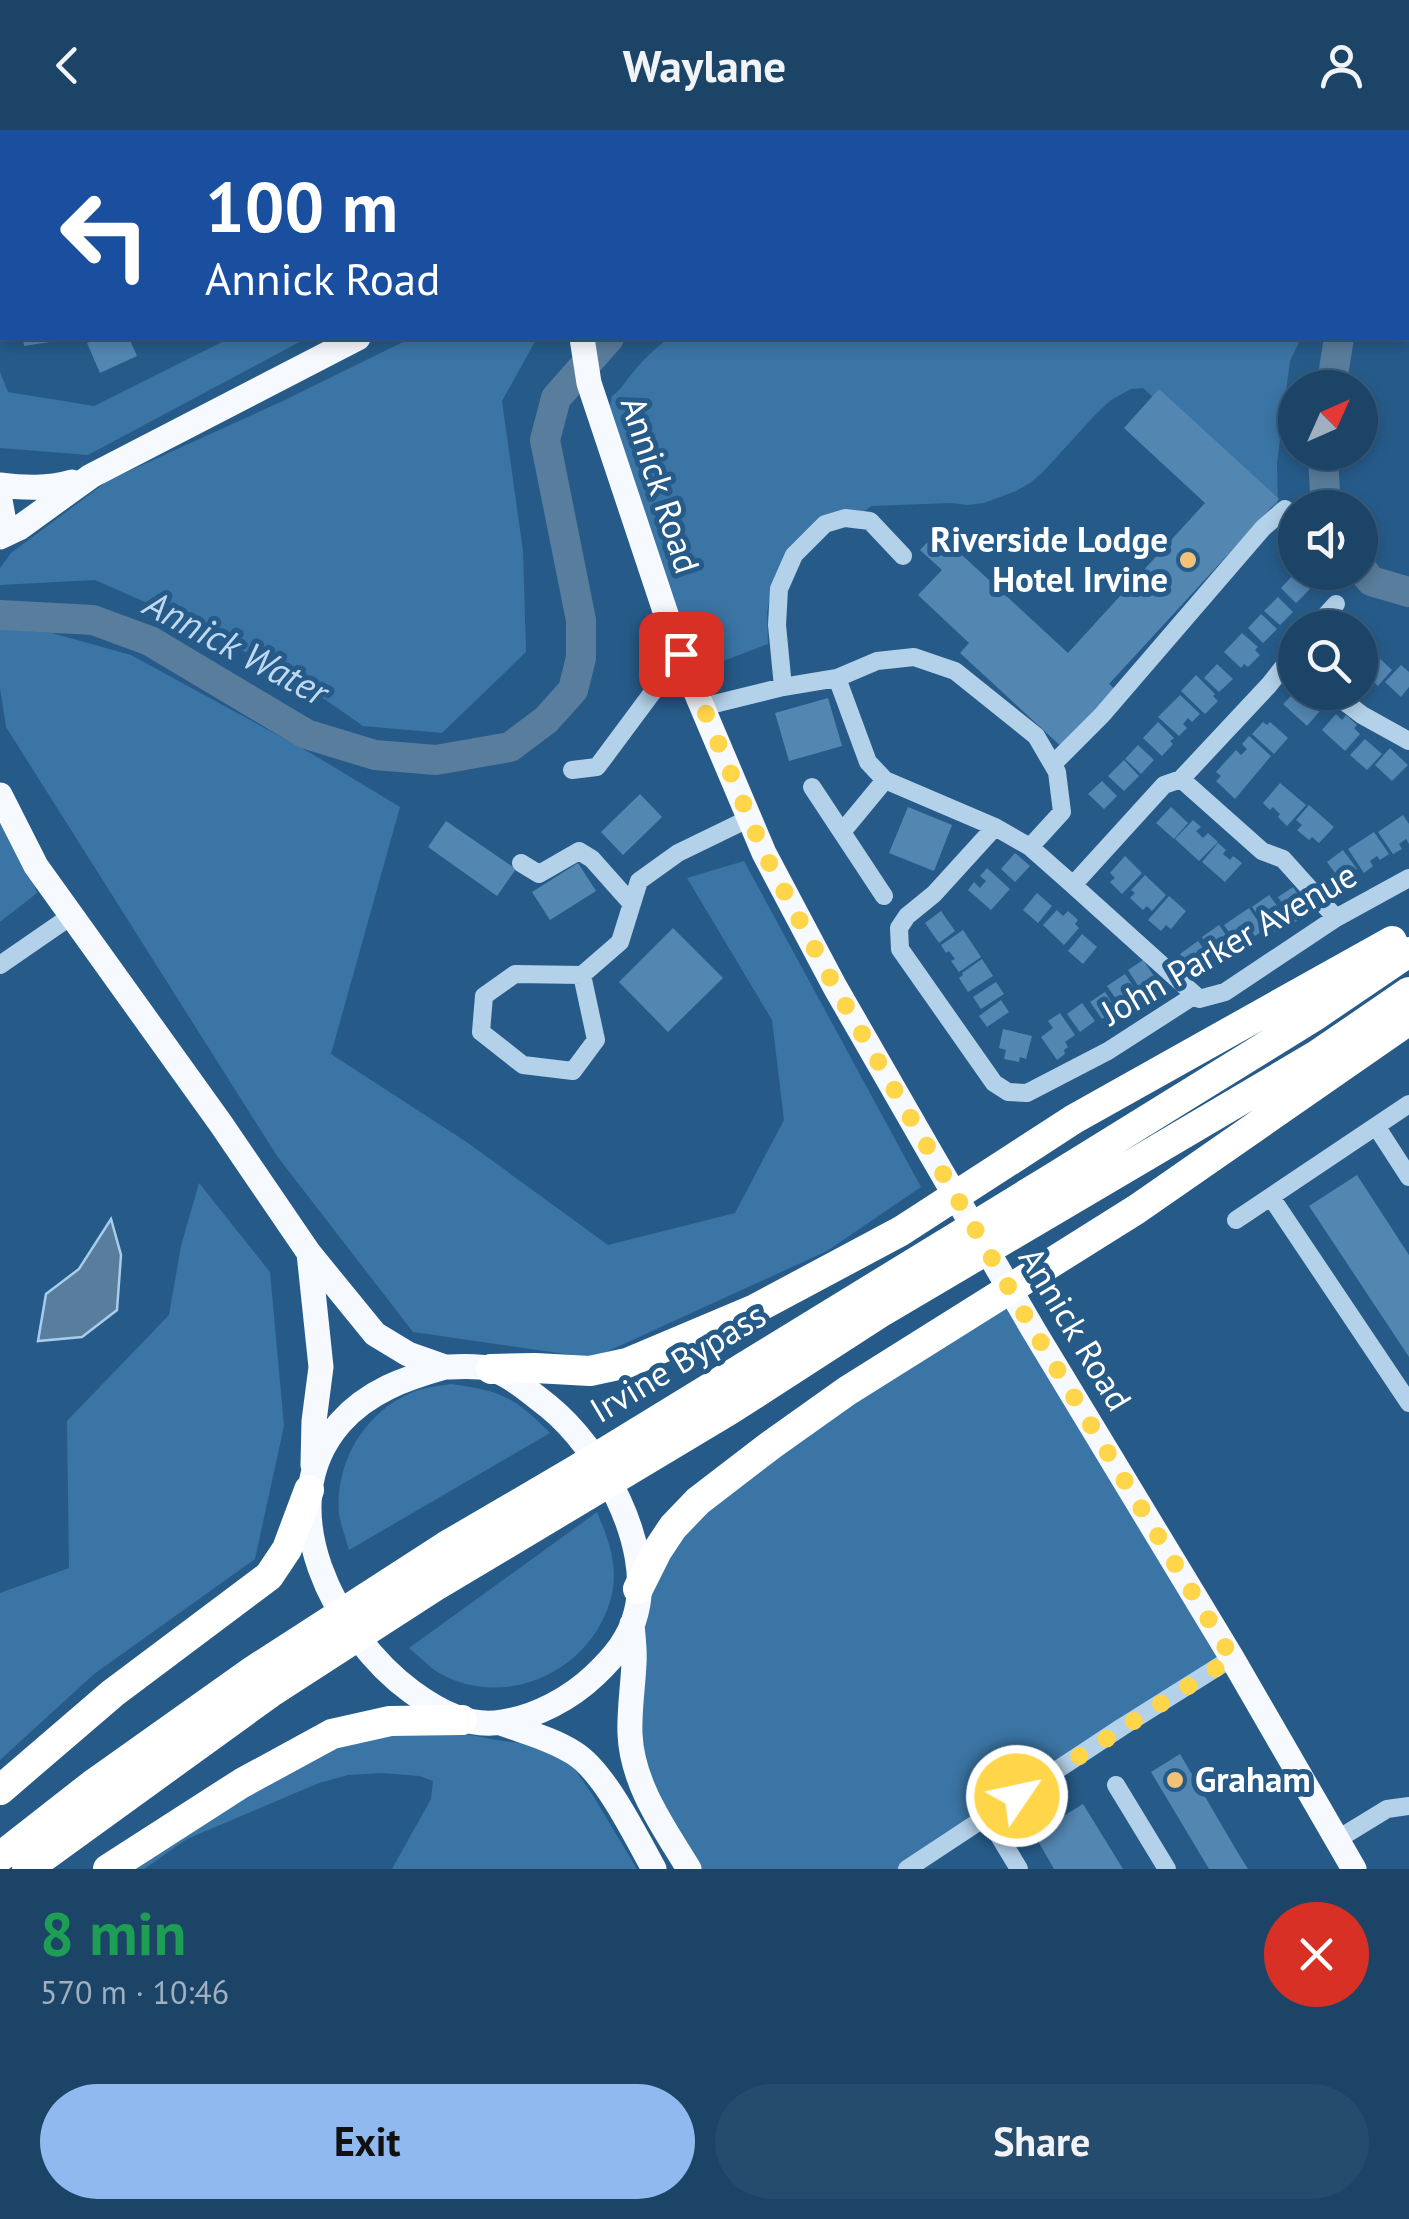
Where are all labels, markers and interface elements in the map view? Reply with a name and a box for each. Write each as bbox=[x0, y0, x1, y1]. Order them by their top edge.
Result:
text: Waylane bbox=[623, 36, 786, 94]
icon: back bbox=[40, 38, 95, 93]
icon: person bbox=[1314, 38, 1369, 93]
text: 100 m bbox=[205, 161, 398, 251]
icon: left bbox=[40, 170, 170, 300]
text: Annick Road bbox=[205, 249, 440, 307]
north arrow bbox=[1278, 370, 1378, 470]
map controls bbox=[1278, 370, 1378, 710]
street label: Annick Road bbox=[611, 391, 711, 579]
button: sound bbox=[1278, 490, 1378, 590]
place label: Riverside Lodge Hotel Irvine bbox=[930, 516, 1168, 602]
marker: Riverside Lodge Hotel Irvine bbox=[1177, 549, 1199, 571]
water label: Annick Water bbox=[135, 577, 339, 717]
button: search bbox=[1278, 610, 1378, 710]
pin bbox=[639, 612, 724, 697]
icon: arrive bbox=[654, 627, 709, 682]
street label: John Parker Avenue bbox=[1091, 851, 1365, 1036]
street label: Annick Road bbox=[1009, 1238, 1143, 1419]
street label: Irvine Bypass bbox=[581, 1292, 774, 1433]
position arrow bbox=[965, 1744, 1069, 1848]
place label: Graham bbox=[1195, 1756, 1311, 1802]
marker: Graham bbox=[1164, 1769, 1186, 1791]
text: 8 min bbox=[40, 1894, 186, 1972]
button: close bbox=[1264, 1902, 1369, 2007]
text: 570 m · 10:46 bbox=[40, 1971, 229, 2013]
button: Exit bbox=[40, 2084, 695, 2199]
button: Share bbox=[715, 2084, 1369, 2199]

